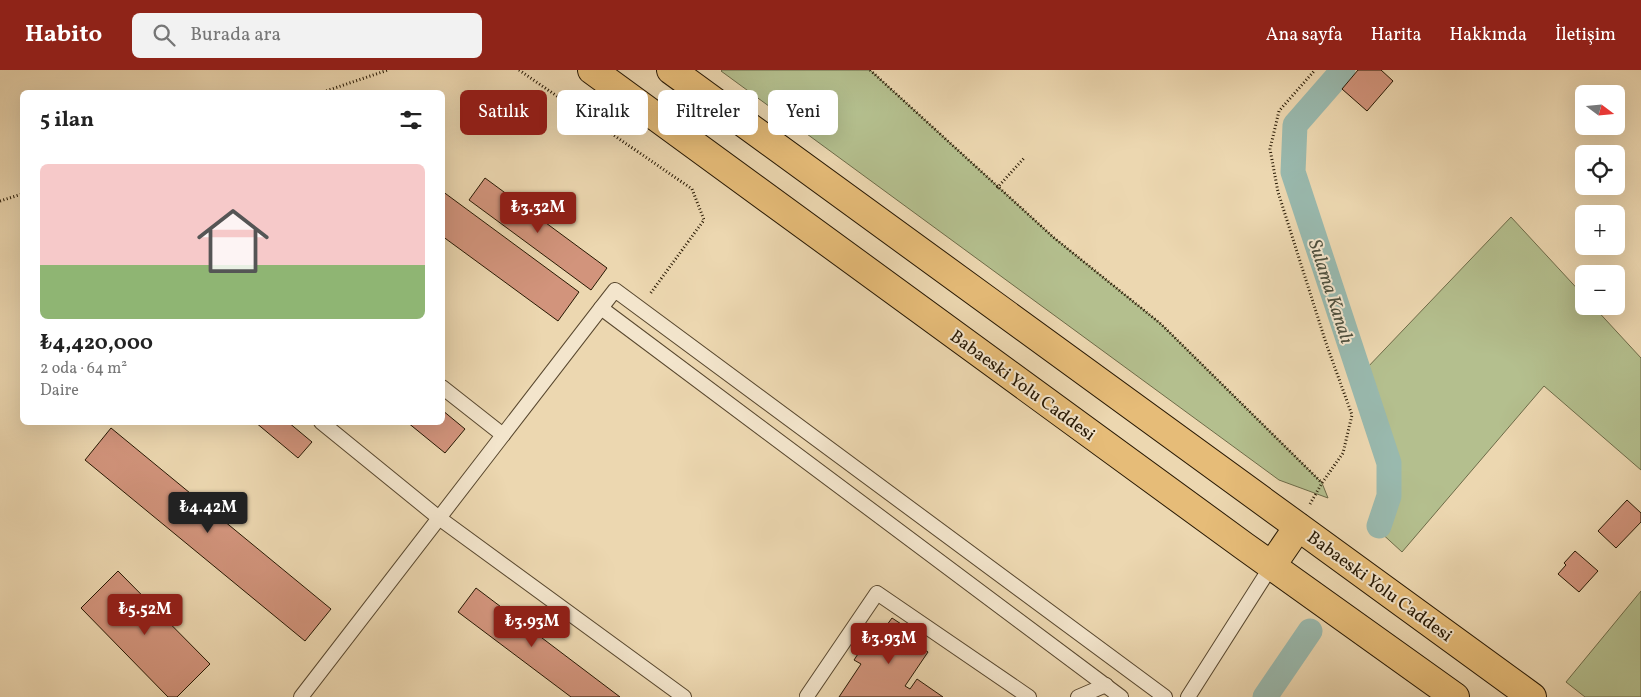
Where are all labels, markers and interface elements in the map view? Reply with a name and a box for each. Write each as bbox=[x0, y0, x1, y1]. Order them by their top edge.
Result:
search box bbox=[132, 13, 482, 58]
text: Habito bbox=[25, 18, 102, 52]
icon: search bbox=[150, 21, 178, 49]
text: Burada ara bbox=[190, 22, 281, 48]
text: Ana sayfa bbox=[1266, 23, 1343, 48]
text: Harita bbox=[1371, 23, 1422, 48]
text: Hakkında bbox=[1450, 23, 1527, 48]
text: İletişim bbox=[1555, 23, 1616, 48]
north arrow bbox=[1575, 85, 1625, 135]
map controls bbox=[1575, 85, 1625, 315]
chip: Satılık bbox=[460, 90, 547, 135]
chip: Kiralık bbox=[557, 90, 648, 135]
chip: Filtreler bbox=[658, 90, 758, 135]
chip: Yeni bbox=[768, 90, 838, 135]
text: 5 ilan bbox=[40, 106, 94, 135]
icon: filters bbox=[397, 106, 425, 134]
button: locate bbox=[1575, 145, 1625, 195]
pin: ₺3.32M bbox=[497, 191, 579, 234]
icon: home bbox=[188, 196, 278, 286]
text: ₺3.32M bbox=[511, 197, 565, 219]
button: + bbox=[1575, 205, 1625, 255]
water label: Sulama Kanalı bbox=[1301, 236, 1359, 347]
button: − bbox=[1575, 265, 1625, 315]
street label: Babaeski Yolu Caddesi bbox=[944, 325, 1100, 448]
text: ₺4,420,000 bbox=[40, 329, 153, 358]
text: 2 oda · 64 m² bbox=[40, 358, 127, 380]
text: Daire bbox=[40, 380, 79, 402]
pin: ₺4.42M bbox=[167, 492, 249, 534]
text: ₺4.42M bbox=[179, 497, 237, 519]
street label: Babaeski Yolu Caddesi bbox=[1301, 526, 1457, 649]
pin: ₺5.52M bbox=[104, 594, 186, 636]
text: ₺5.52M bbox=[118, 599, 172, 621]
pin: ₺3.93M bbox=[491, 606, 573, 648]
text: ₺3.93M bbox=[505, 611, 559, 633]
pin: ₺3.93M bbox=[848, 622, 930, 665]
text: ₺3.93M bbox=[862, 628, 916, 650]

